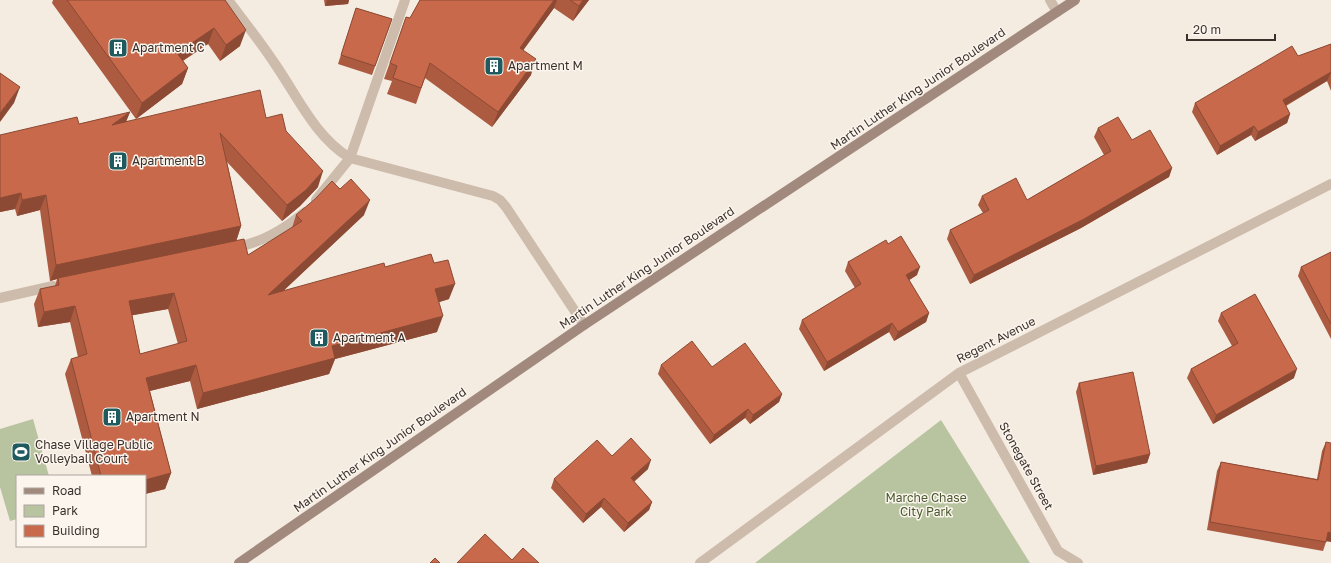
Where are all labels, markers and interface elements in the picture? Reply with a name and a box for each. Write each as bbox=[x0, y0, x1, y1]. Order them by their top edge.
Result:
scale bar bbox=[1187, 16, 1275, 42]
text: 20 m bbox=[1193, 22, 1221, 37]
street label: Martin Luther King Junior Boulevard bbox=[827, 24, 1008, 153]
building icon: Apartment C bbox=[107, 37, 129, 59]
place label: Apartment C bbox=[132, 40, 205, 55]
building icon: Apartment M bbox=[483, 55, 505, 77]
place label: Apartment M bbox=[508, 58, 583, 73]
building icon: Apartment B bbox=[107, 150, 129, 172]
place label: Apartment B bbox=[132, 153, 205, 168]
street label: Martin Luther King Junior Boulevard bbox=[556, 203, 737, 332]
street label: Regent Avenue bbox=[954, 313, 1038, 366]
building icon: Apartment A bbox=[308, 327, 330, 349]
place label: Apartment A bbox=[333, 330, 406, 345]
street label: Martin Luther King Junior Boulevard bbox=[290, 384, 469, 515]
building icon: Apartment N bbox=[101, 406, 123, 428]
place label: Apartment N bbox=[126, 409, 200, 424]
street label: Stonegate Street bbox=[996, 419, 1057, 512]
place label: Chase Village Public Volleyball Court bbox=[35, 437, 153, 466]
sports icon: Chase Village Public Volleyball Court bbox=[10, 441, 32, 463]
legend bbox=[16, 475, 146, 547]
text: Road bbox=[52, 483, 81, 498]
park label: Marche Chase City Park bbox=[885, 490, 967, 519]
text: Park bbox=[52, 503, 78, 518]
text: Building bbox=[52, 523, 100, 538]

